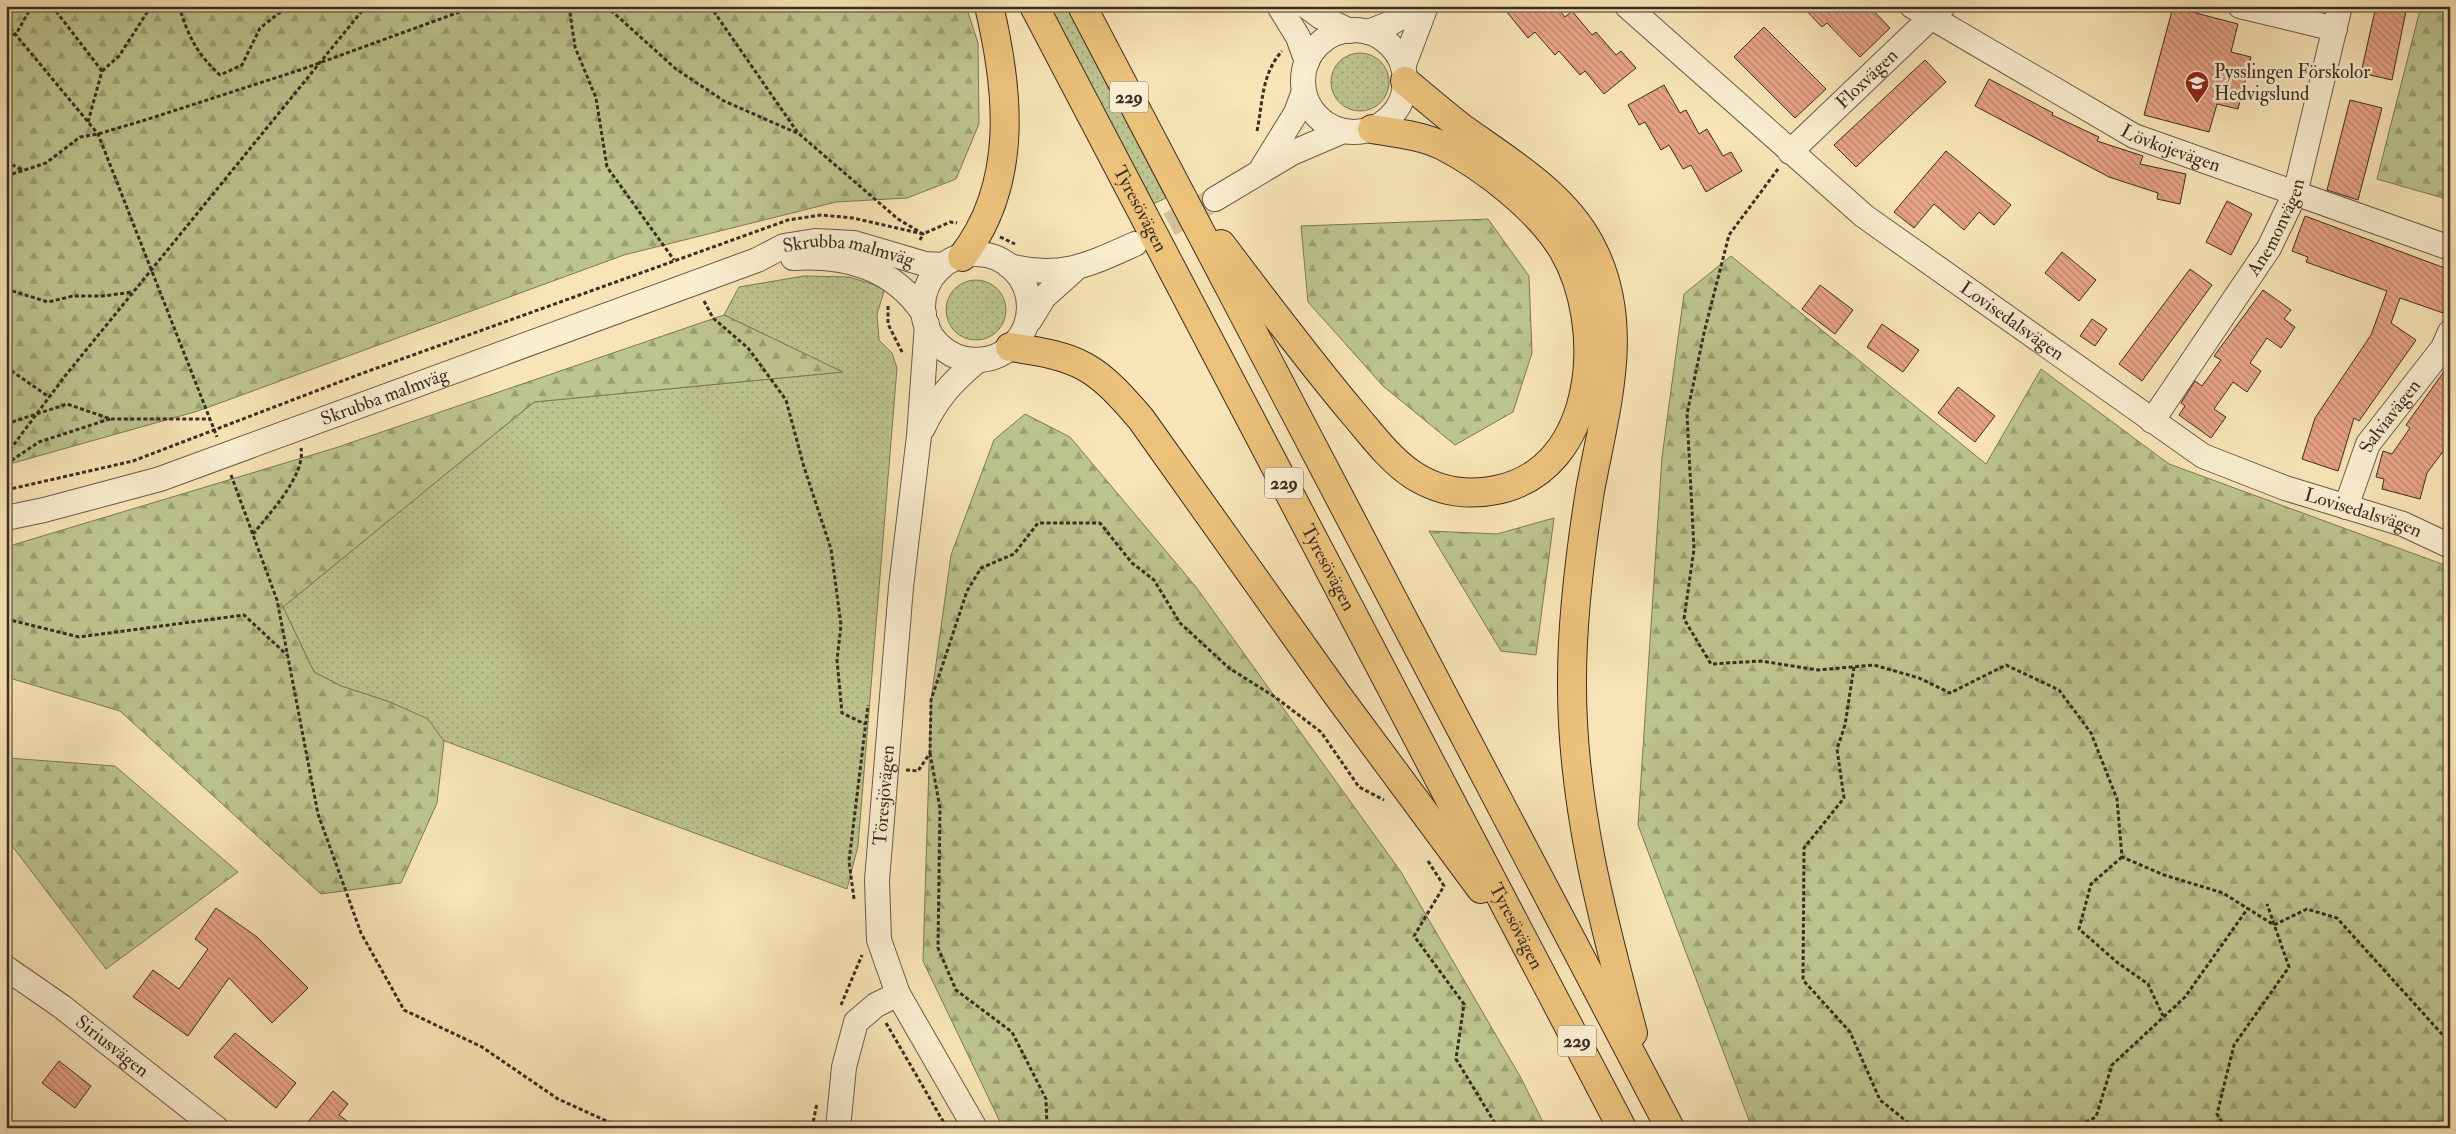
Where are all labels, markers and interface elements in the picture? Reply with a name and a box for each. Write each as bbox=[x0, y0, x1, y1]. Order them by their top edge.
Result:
street label: Floxvägen bbox=[1830, 43, 1903, 114]
place label: Pysslingen Förskolor Hedvigslund bbox=[2214, 60, 2370, 106]
school or university icon: Pysslingen Förskolor Hedvigslund bbox=[2184, 70, 2210, 104]
road number: 229 bbox=[1110, 81, 1148, 112]
street label: Lövkojevägen bbox=[2116, 119, 2224, 178]
street label: Tyresövägen bbox=[1108, 162, 1173, 256]
street label: Anemonvägen bbox=[2241, 176, 2310, 281]
street label: Skrubba malmväg bbox=[781, 229, 918, 272]
street label: Lovisedalsvägen bbox=[1955, 276, 2069, 366]
street label: Skrubba malmväg bbox=[317, 362, 452, 431]
street label: Salviavägen bbox=[2354, 374, 2426, 456]
road number: 229 bbox=[1265, 468, 1303, 498]
street label: Lovisedalsvägen bbox=[2301, 483, 2426, 543]
street label: Tyresövägen bbox=[1296, 520, 1361, 615]
street label: Töresjövägen bbox=[868, 744, 900, 847]
street label: Tyresövägen bbox=[1484, 879, 1549, 974]
street label: Siriusvägen bbox=[71, 1010, 154, 1083]
road number: 229 bbox=[1558, 1026, 1596, 1056]

